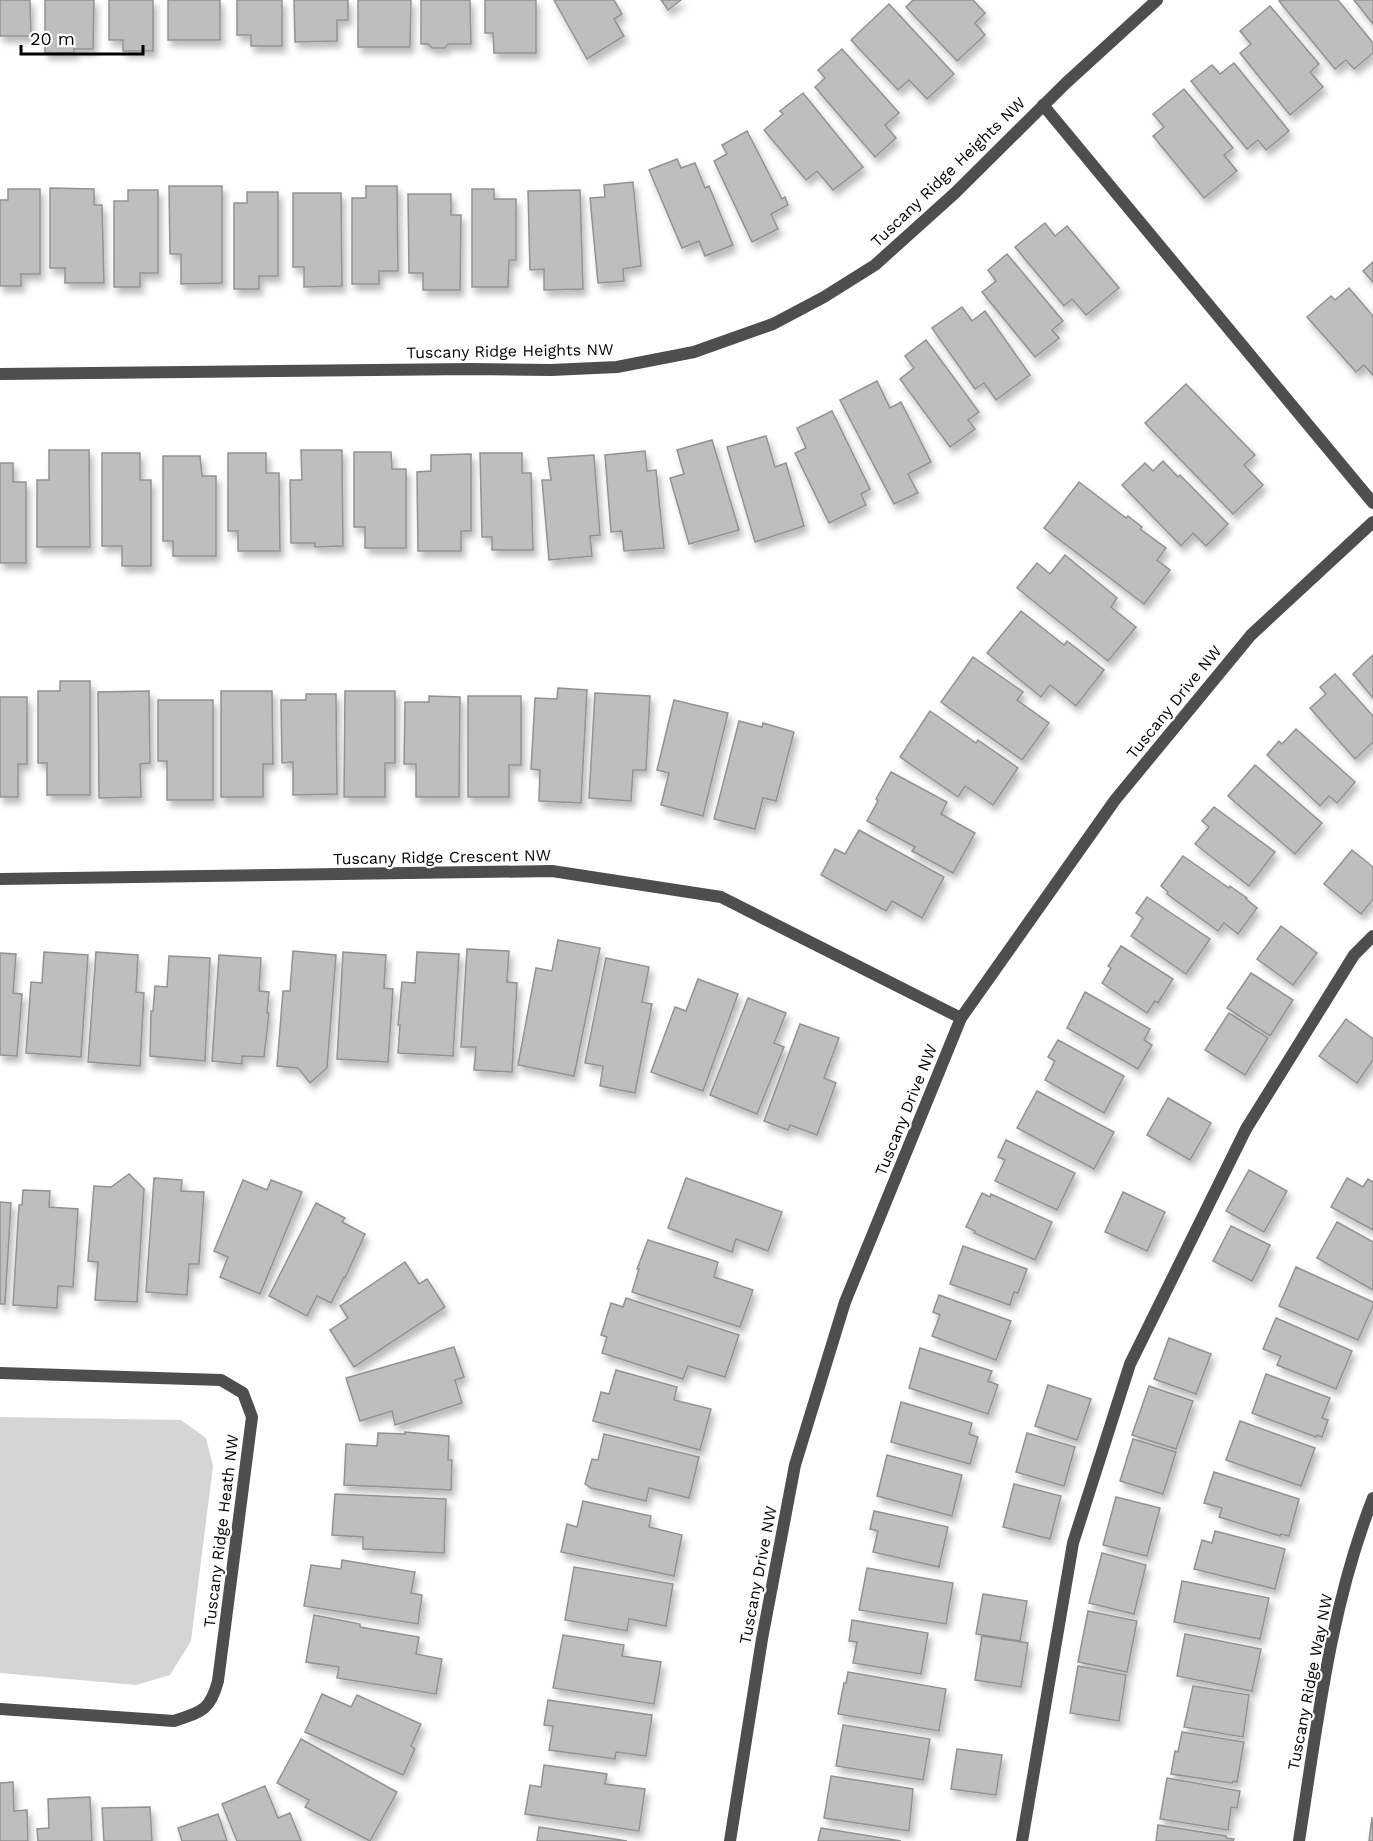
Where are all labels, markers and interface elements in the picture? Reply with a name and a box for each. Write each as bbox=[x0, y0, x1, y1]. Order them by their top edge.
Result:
scale bar bbox=[21, 18, 142, 56]
text: 20 m bbox=[30, 28, 75, 49]
street label: Tuscany Ridge Heights NW bbox=[867, 93, 1029, 251]
street label: Tuscany Ridge Heights NW bbox=[406, 340, 614, 362]
street label: Tuscany Drive NW bbox=[1122, 641, 1226, 763]
street label: Tuscany Ridge Crescent NW bbox=[333, 846, 551, 868]
street label: Tuscany Drive NW bbox=[871, 1041, 941, 1179]
street label: Tuscany Ridge Heath NW bbox=[200, 1433, 242, 1629]
street label: Tuscany Drive NW bbox=[735, 1504, 781, 1646]
street label: Tuscany Ridge Way NW bbox=[1284, 1592, 1336, 1772]

